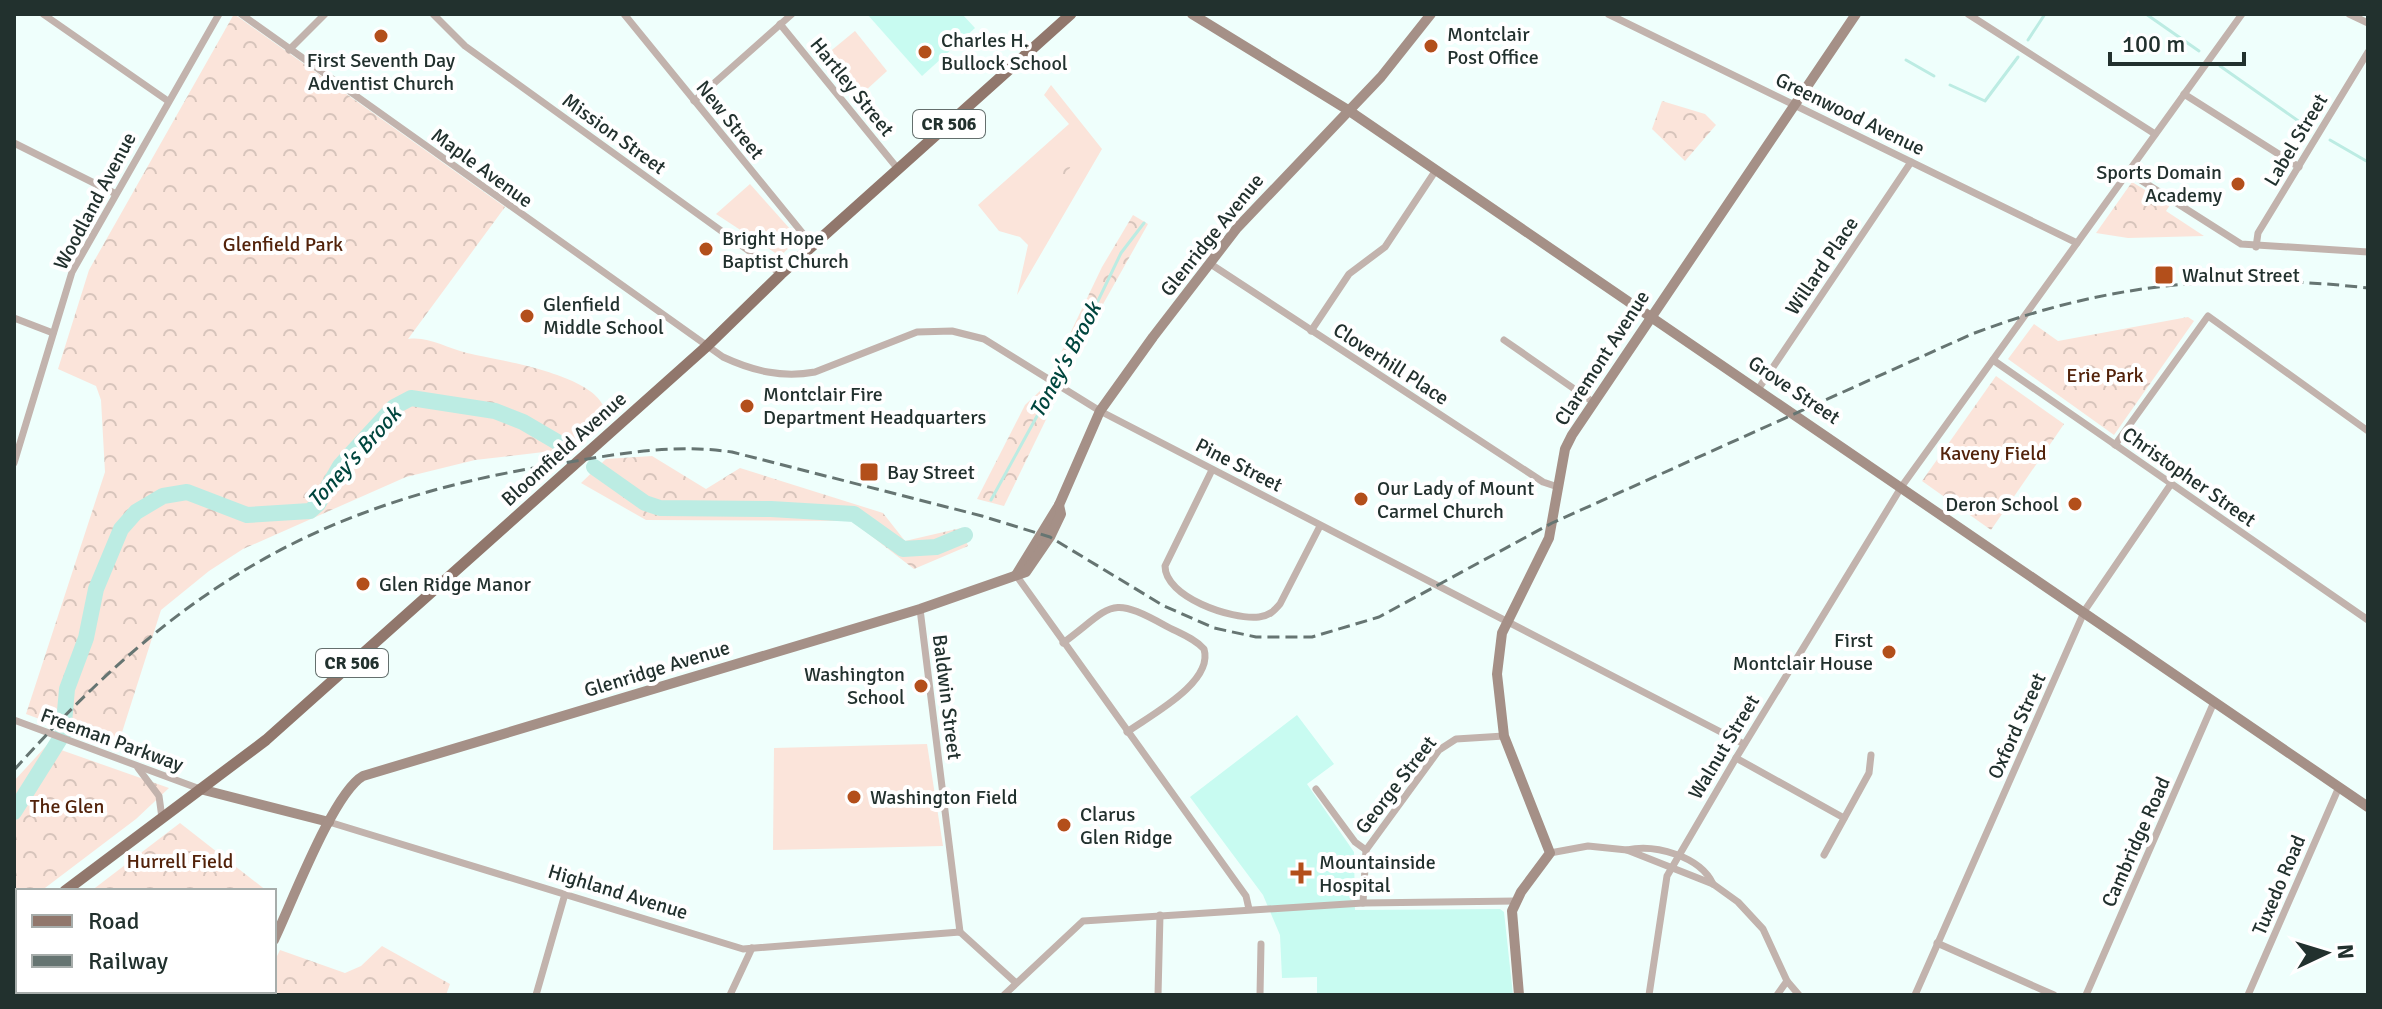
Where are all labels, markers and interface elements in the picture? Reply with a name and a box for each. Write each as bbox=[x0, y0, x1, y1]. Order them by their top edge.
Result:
scale bar bbox=[2110, 16, 2244, 66]
place label: Montclair Post Office bbox=[1447, 22, 1539, 70]
marker: First Seventh Day Adventist Church bbox=[372, 27, 390, 45]
place label: Charles H. Bullock School bbox=[941, 28, 1068, 76]
text: 100 m bbox=[2122, 29, 2185, 59]
street label: Hartley Street bbox=[805, 33, 899, 141]
marker: Montclair Post Office bbox=[1422, 37, 1440, 55]
marker: Charles H. Bullock School bbox=[916, 43, 934, 61]
place label: First Seventh Day Adventist Church bbox=[307, 48, 456, 96]
street label: Greenwood Avenue bbox=[1771, 67, 1929, 161]
street label: New Street bbox=[691, 75, 769, 165]
street label: Mission Street bbox=[557, 88, 671, 180]
street label: Label Street bbox=[2259, 89, 2333, 191]
road number: CR 506 bbox=[913, 110, 985, 138]
street label: Maple Avenue bbox=[426, 123, 538, 213]
street label: Woodland Avenue bbox=[48, 128, 142, 274]
place label: Sports Domain Academy bbox=[2096, 160, 2223, 208]
street label: Glenridge Avenue bbox=[1155, 169, 1269, 301]
marker: Sports Domain Academy bbox=[2229, 175, 2247, 193]
street label: Willard Place bbox=[1780, 212, 1864, 320]
place label: Bright Hope Baptist Church bbox=[722, 226, 849, 274]
park label: Glenfield Park bbox=[223, 232, 343, 257]
marker: Bright Hope Baptist Church bbox=[697, 240, 715, 258]
place label: Walnut Street bbox=[2182, 263, 2300, 288]
marker: Walnut Street bbox=[2153, 264, 2175, 286]
street label: Claremont Avenue bbox=[1549, 286, 1655, 430]
place label: Glenfield Middle School bbox=[543, 292, 664, 340]
water label: Toney's Brook bbox=[1023, 296, 1108, 422]
marker: Glenfield Middle School bbox=[518, 307, 536, 325]
street label: Cloverhill Place bbox=[1328, 317, 1454, 411]
street label: Grove Street bbox=[1743, 350, 1845, 430]
park label: Erie Park bbox=[2066, 363, 2144, 388]
place label: Montclair Fire Department Headquarters bbox=[763, 382, 987, 430]
street label: Bloomfield Avenue bbox=[496, 386, 632, 512]
marker: Montclair Fire Department Headquarters bbox=[738, 397, 756, 415]
water label: Toney's Brook bbox=[301, 399, 408, 513]
street label: Christopher Street bbox=[2117, 422, 2261, 532]
street label: Pine Street bbox=[1191, 432, 1287, 498]
park label: Kaveny Field bbox=[1939, 441, 2047, 466]
place label: Bay Street bbox=[887, 460, 975, 485]
marker: Bay Street bbox=[858, 461, 880, 483]
place label: Our Lady of Mount Carmel Church bbox=[1377, 476, 1534, 524]
marker: Our Lady of Mount Carmel Church bbox=[1352, 490, 1370, 508]
place label: Deron School bbox=[1945, 492, 2059, 517]
marker: Deron School bbox=[2066, 495, 2084, 513]
place label: Glen Ridge Manor bbox=[379, 572, 531, 597]
marker: Glen Ridge Manor bbox=[354, 575, 372, 593]
place label: First Montclair House bbox=[1732, 628, 1873, 676]
street label: Baldwin Street bbox=[927, 633, 967, 761]
street label: Glenridge Avenue bbox=[581, 635, 733, 703]
marker: First Montclair House bbox=[1880, 643, 1898, 661]
road number: CR 506 bbox=[316, 649, 388, 677]
place label: Washington School bbox=[804, 662, 905, 710]
street label: Oxford Street bbox=[1983, 669, 2051, 783]
marker: Washington School bbox=[912, 677, 930, 695]
street label: Walnut Street bbox=[1683, 690, 1765, 804]
street label: Freeman Parkway bbox=[37, 703, 187, 778]
street label: George Street bbox=[1350, 731, 1442, 839]
street label: Cambridge Road bbox=[2096, 773, 2176, 911]
place label: Washington Field bbox=[870, 785, 1018, 810]
marker: Washington Field bbox=[845, 788, 863, 806]
park label: The Glen bbox=[30, 794, 104, 819]
place label: Clarus Glen Ridge bbox=[1080, 802, 1172, 850]
marker: Clarus Glen Ridge bbox=[1055, 816, 1073, 834]
street label: Tuxedo Road bbox=[2247, 831, 2311, 939]
park label: Hurrell Field bbox=[127, 849, 233, 874]
place label: Mountainside Hospital bbox=[1319, 850, 1436, 898]
street label: Highland Avenue bbox=[545, 859, 691, 925]
marker: Mountainside Hospital bbox=[1290, 862, 1312, 884]
legend bbox=[16, 889, 276, 993]
text: Road bbox=[88, 906, 139, 936]
north arrow bbox=[2286, 913, 2366, 993]
text: N bbox=[2331, 943, 2359, 960]
text: Railway bbox=[88, 946, 168, 976]

